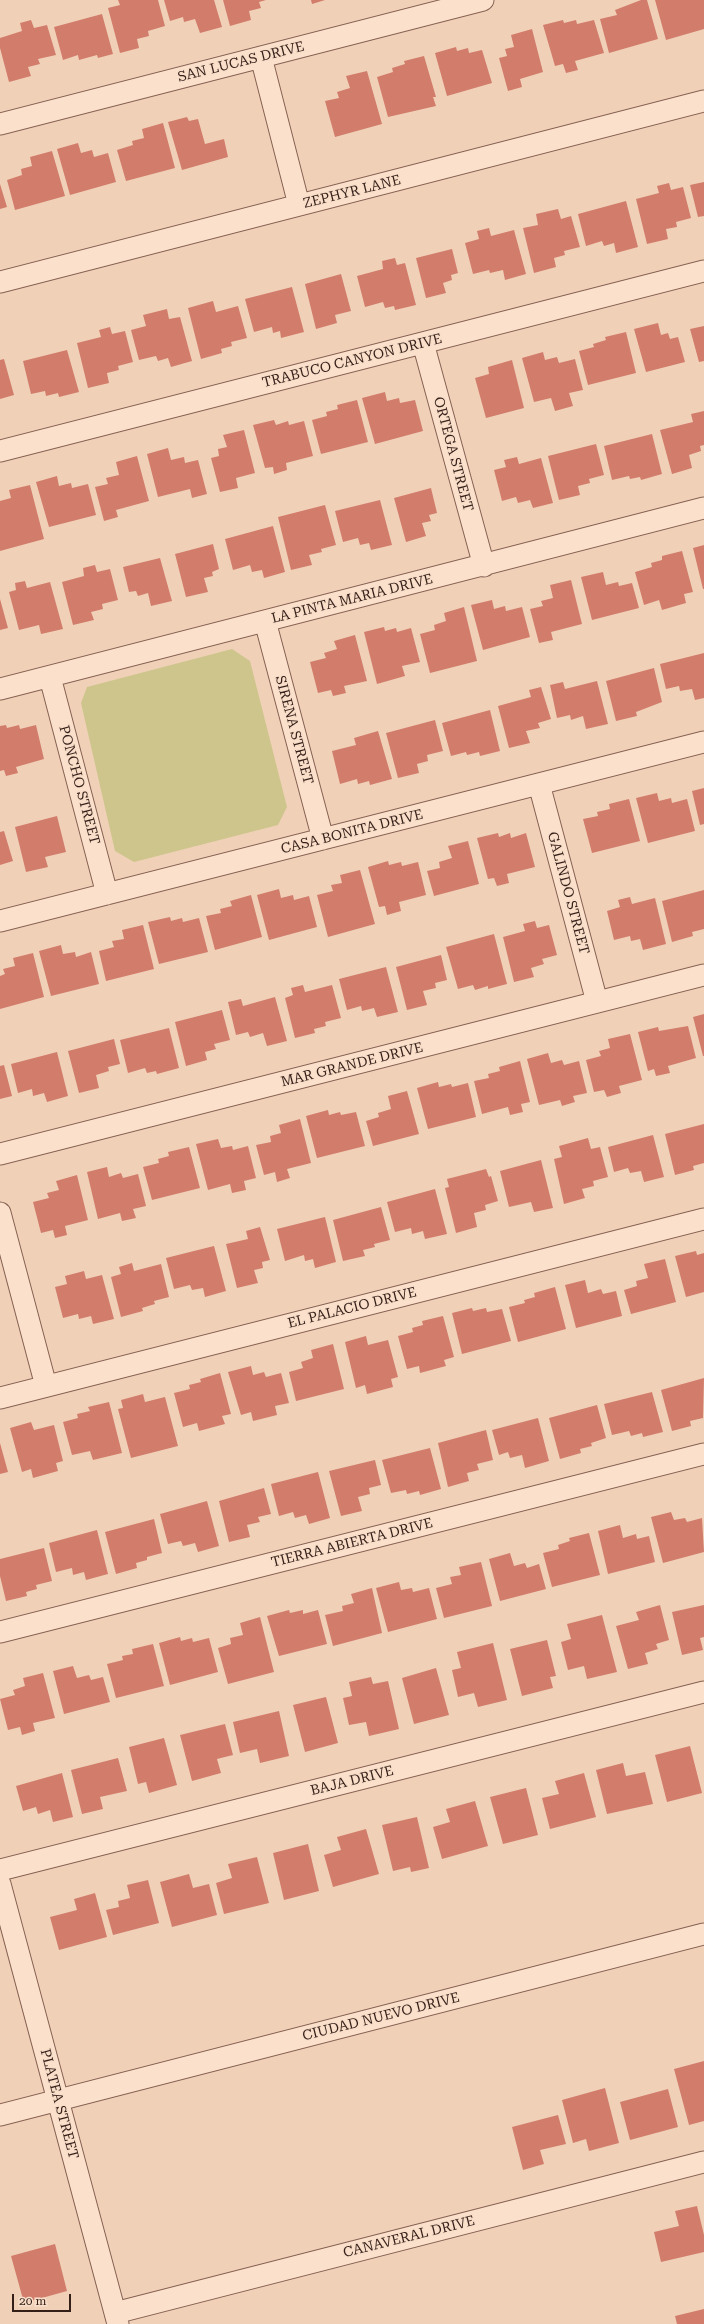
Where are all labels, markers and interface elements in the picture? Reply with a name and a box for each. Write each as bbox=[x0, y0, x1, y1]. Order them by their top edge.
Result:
street label: SAN LUCAS DRIVE bbox=[176, 38, 306, 86]
street label: ZEPHYR LANE bbox=[302, 172, 402, 212]
street label: TRABUCO CANYON DRIVE bbox=[260, 331, 444, 391]
street label: ORTEGA STREET bbox=[430, 395, 476, 513]
street label: LA PINTA MARIA DRIVE bbox=[270, 571, 434, 627]
street label: SIRENA STREET bbox=[271, 674, 317, 786]
street label: PONCHO STREET bbox=[55, 724, 103, 846]
street label: CASA BONITA DRIVE bbox=[279, 806, 425, 858]
street label: GALINDO STREET bbox=[544, 830, 592, 956]
street label: MAR GRANDE DRIVE bbox=[279, 1039, 425, 1091]
street label: EL PALACIO DRIVE bbox=[286, 1284, 418, 1332]
street label: TIERRA ABIERTA DRIVE bbox=[269, 1515, 435, 1571]
street label: BAJA DRIVE bbox=[309, 1763, 395, 1799]
street label: CIUDAD NUEVO DRIVE bbox=[301, 1989, 461, 2045]
street label: PLATEA STREET bbox=[36, 2047, 82, 2161]
street label: CANAVERAL DRIVE bbox=[341, 2213, 477, 2261]
scale bar bbox=[14, 2286, 73, 2312]
text: 20 m bbox=[19, 2294, 46, 2308]

